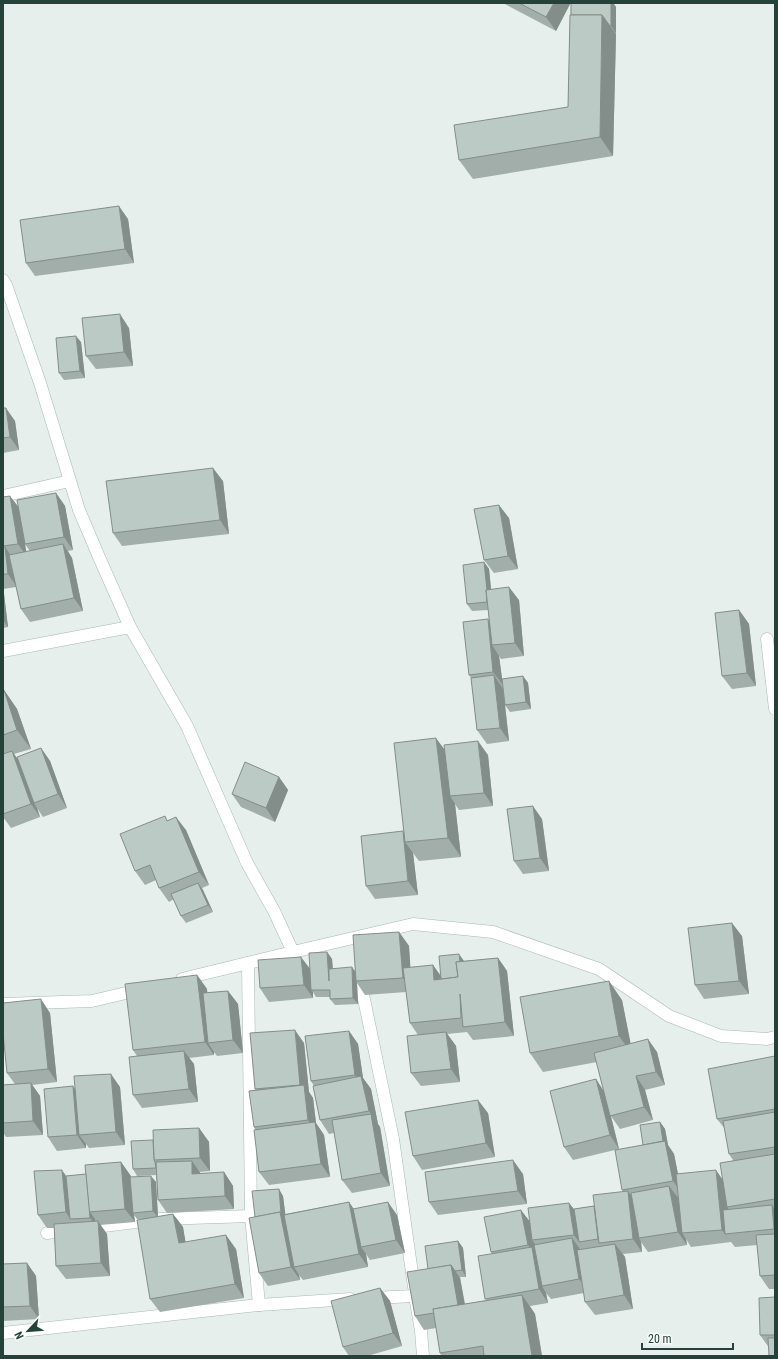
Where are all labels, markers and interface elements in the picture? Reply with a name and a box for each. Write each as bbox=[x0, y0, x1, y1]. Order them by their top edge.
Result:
north arrow bbox=[8, 1311, 48, 1351]
scale bar bbox=[642, 1325, 733, 1351]
text: N bbox=[12, 1329, 27, 1341]
text: 20 m bbox=[648, 1332, 672, 1346]

